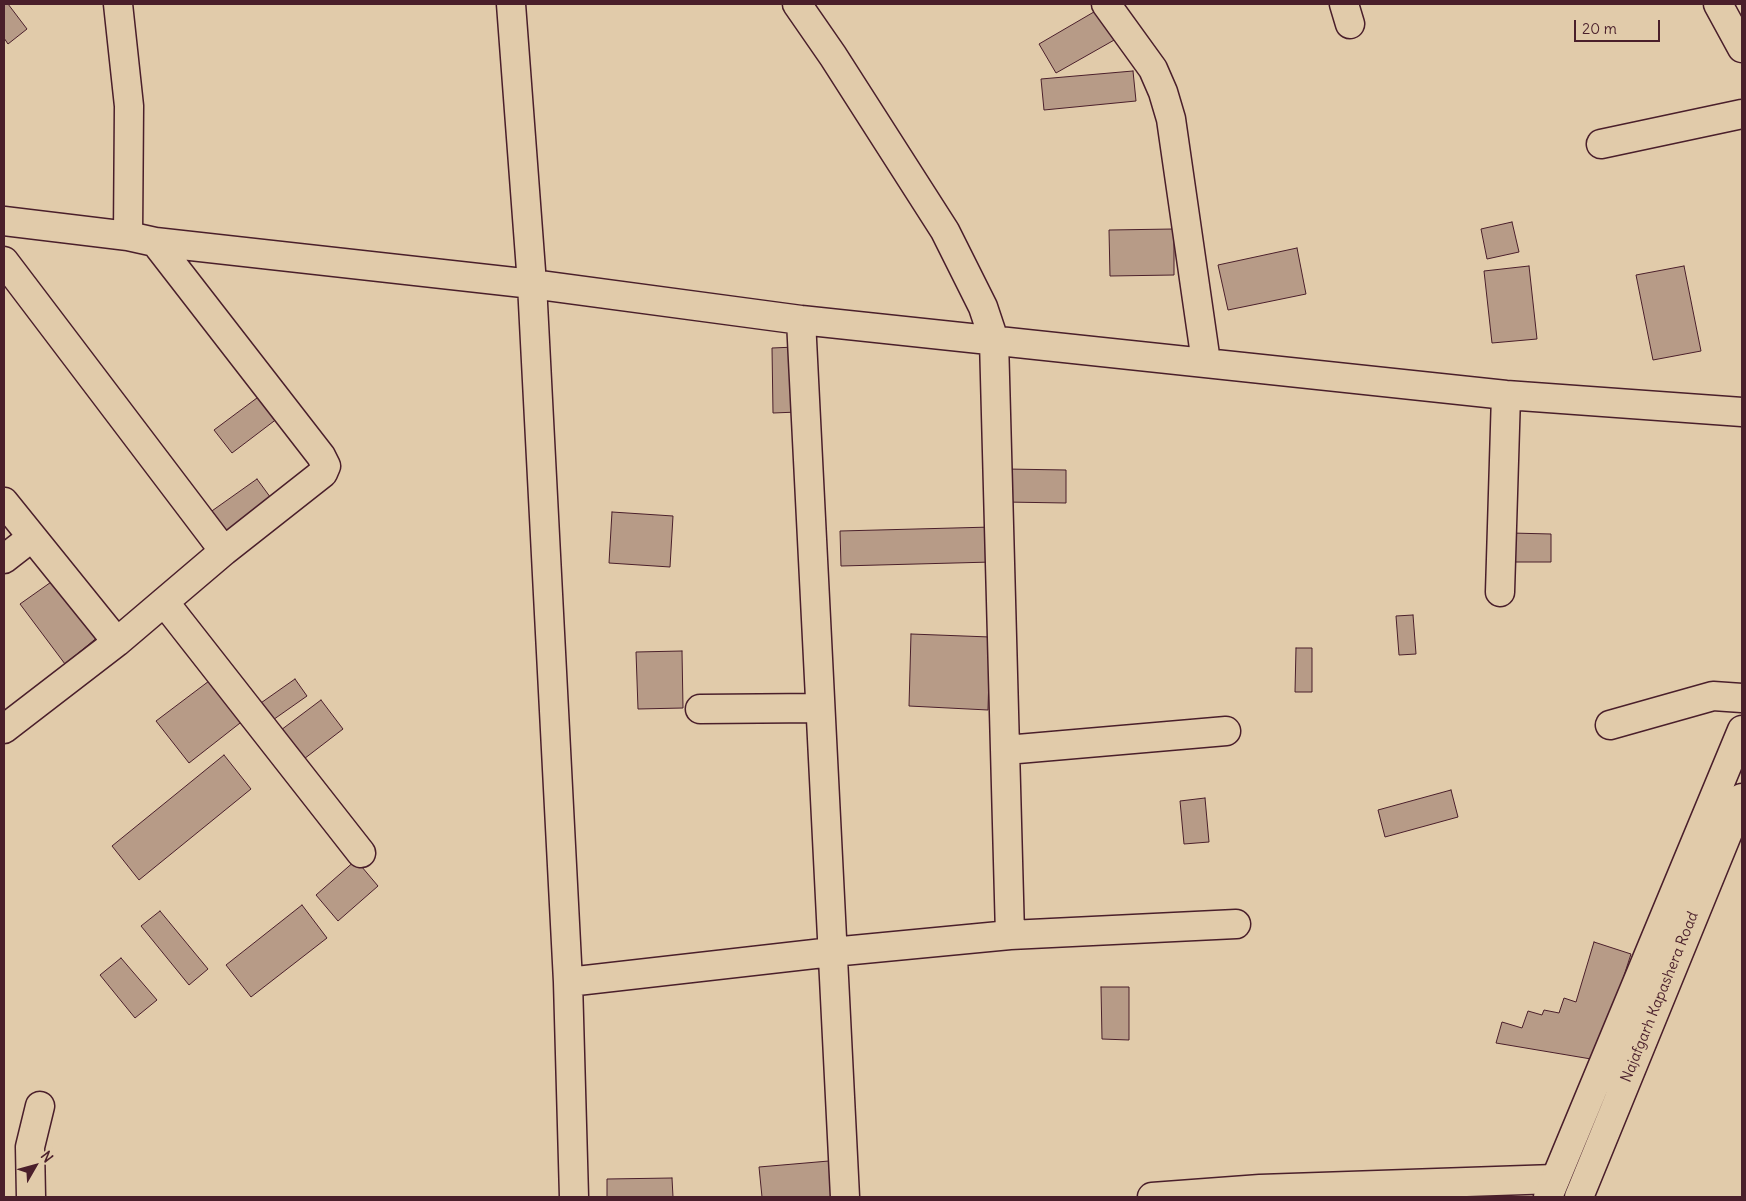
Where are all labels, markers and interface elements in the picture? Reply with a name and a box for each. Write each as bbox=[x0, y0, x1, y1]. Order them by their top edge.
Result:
scale bar bbox=[1576, 10, 1662, 42]
text: 20 m bbox=[1582, 19, 1617, 38]
street label: Najafgarh Kapashera Road bbox=[1617, 909, 1703, 1085]
north arrow bbox=[10, 1141, 60, 1191]
text: N bbox=[37, 1147, 57, 1166]

